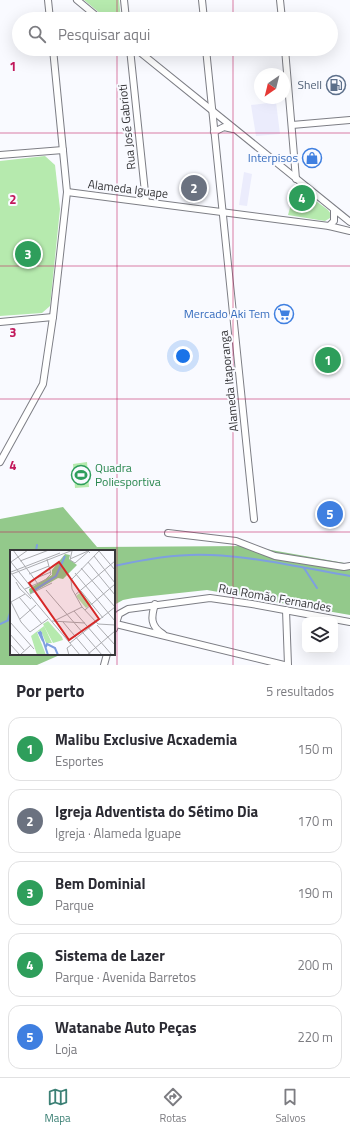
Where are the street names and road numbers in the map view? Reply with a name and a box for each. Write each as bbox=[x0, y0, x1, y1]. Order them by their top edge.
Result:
street label: Rua José Gabrioti bbox=[113, 83, 140, 171]
street label: Alameda Iguape bbox=[87, 174, 169, 203]
street label: Alameda Itaporanga bbox=[214, 330, 243, 433]
street label: Rua Romão Fernandes bbox=[217, 578, 333, 617]

